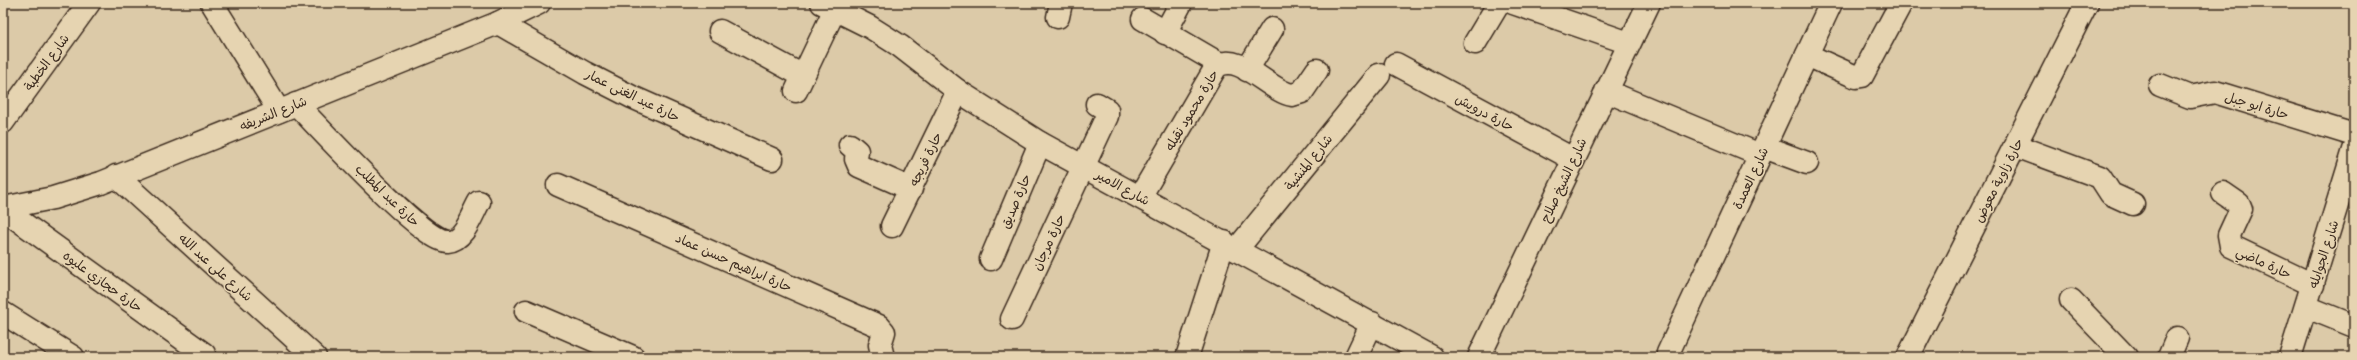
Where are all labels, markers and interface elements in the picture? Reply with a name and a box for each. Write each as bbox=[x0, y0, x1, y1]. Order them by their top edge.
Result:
street label: شارع الخطبة bbox=[18, 29, 75, 96]
street label: حارة عبد الغنى عمار bbox=[581, 62, 684, 128]
street label: حارة محمود نقيله bbox=[1158, 65, 1225, 156]
street label: حارة ابو جبل bbox=[2222, 85, 2292, 126]
street label: حارة درويش bbox=[1451, 87, 1519, 138]
street label: شارع الشريفه bbox=[236, 89, 310, 137]
street label: حارة فريجه bbox=[902, 128, 949, 190]
street label: شارع المنشية bbox=[1278, 129, 1339, 196]
street label: شارع الشيخ صلاح bbox=[1534, 134, 1593, 227]
street label: حارة زاوية معوض bbox=[1967, 134, 2030, 227]
street label: شارع العمدة bbox=[1726, 143, 1775, 213]
street label: حارة عبد المطلب bbox=[350, 158, 426, 233]
street label: شارع الامير bbox=[1090, 163, 1154, 212]
street label: حارة صديق bbox=[994, 170, 1037, 232]
street label: حارة مرجان bbox=[1025, 210, 1072, 274]
street label: شارع الجوايله bbox=[2302, 217, 2345, 291]
street label: حارة ابراهيم حسن عماد bbox=[672, 226, 796, 299]
street label: شارع على عبد الله bbox=[173, 227, 258, 307]
street label: حارة ماضي bbox=[2232, 240, 2295, 285]
street label: حارة حجازي عليوه bbox=[58, 244, 148, 318]

